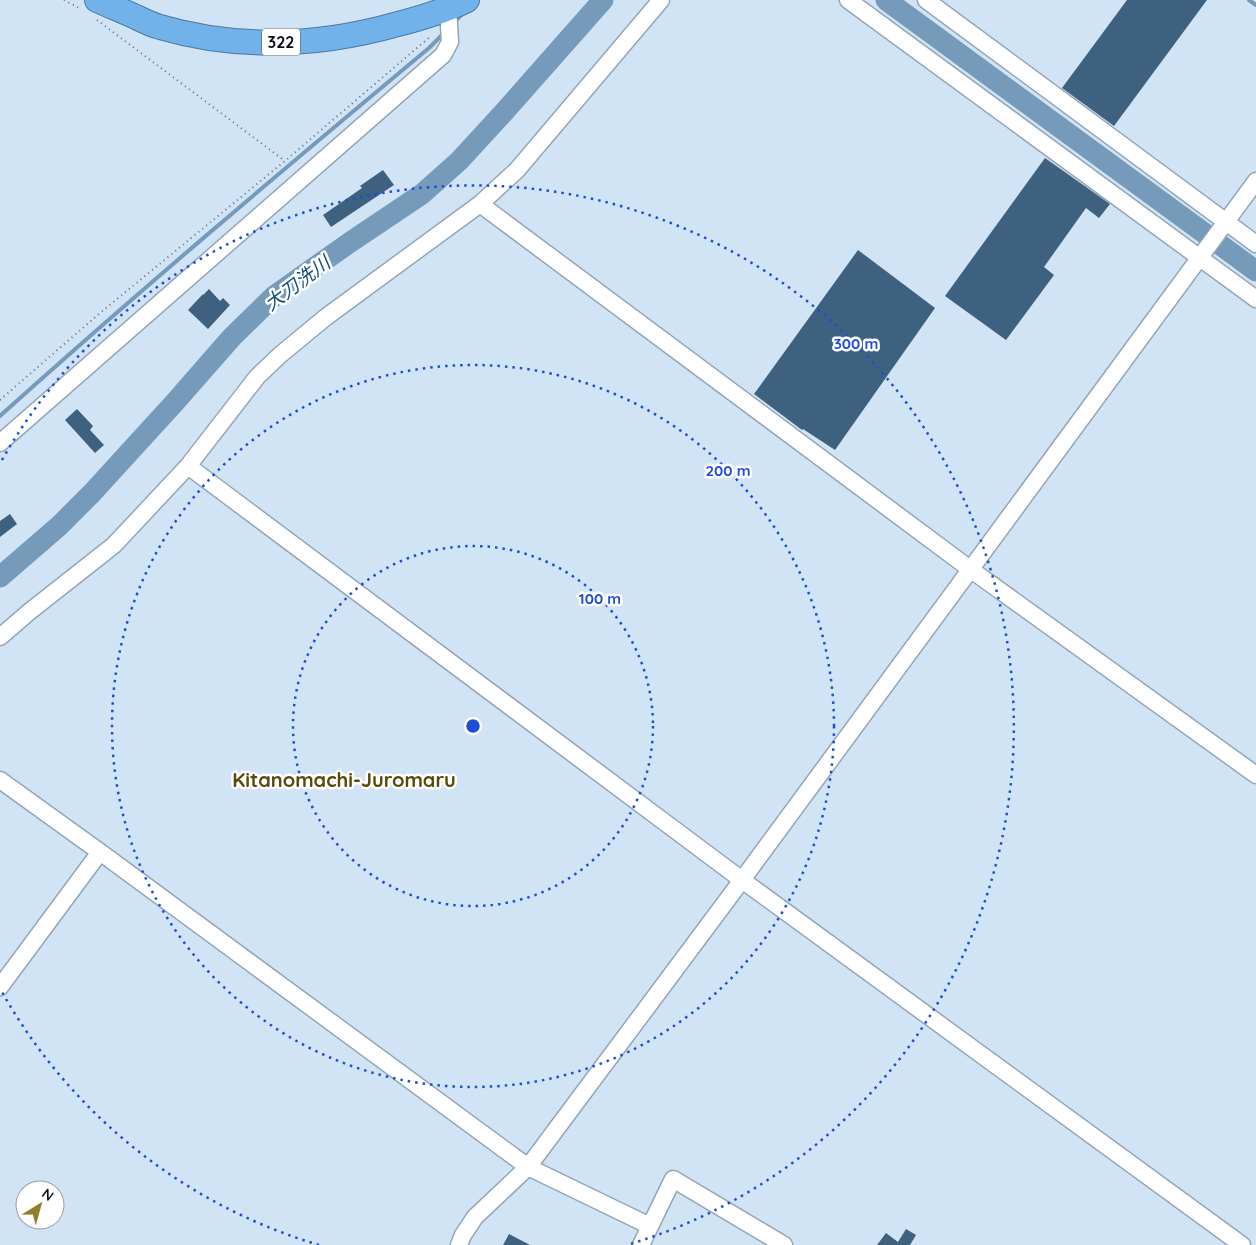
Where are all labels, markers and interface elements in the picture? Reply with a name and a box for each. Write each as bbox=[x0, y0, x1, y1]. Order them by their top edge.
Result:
road number: 322 bbox=[262, 28, 300, 56]
water label: 大刀洗川 bbox=[259, 249, 336, 315]
text: 300 m bbox=[834, 334, 878, 353]
text: 200 m bbox=[706, 461, 751, 480]
text: 100 m bbox=[579, 589, 621, 608]
centre of rings bbox=[464, 717, 482, 735]
district label: Kitanomachi-Juromaru bbox=[232, 767, 456, 792]
north arrow bbox=[15, 1180, 65, 1230]
text: N bbox=[38, 1184, 57, 1205]

